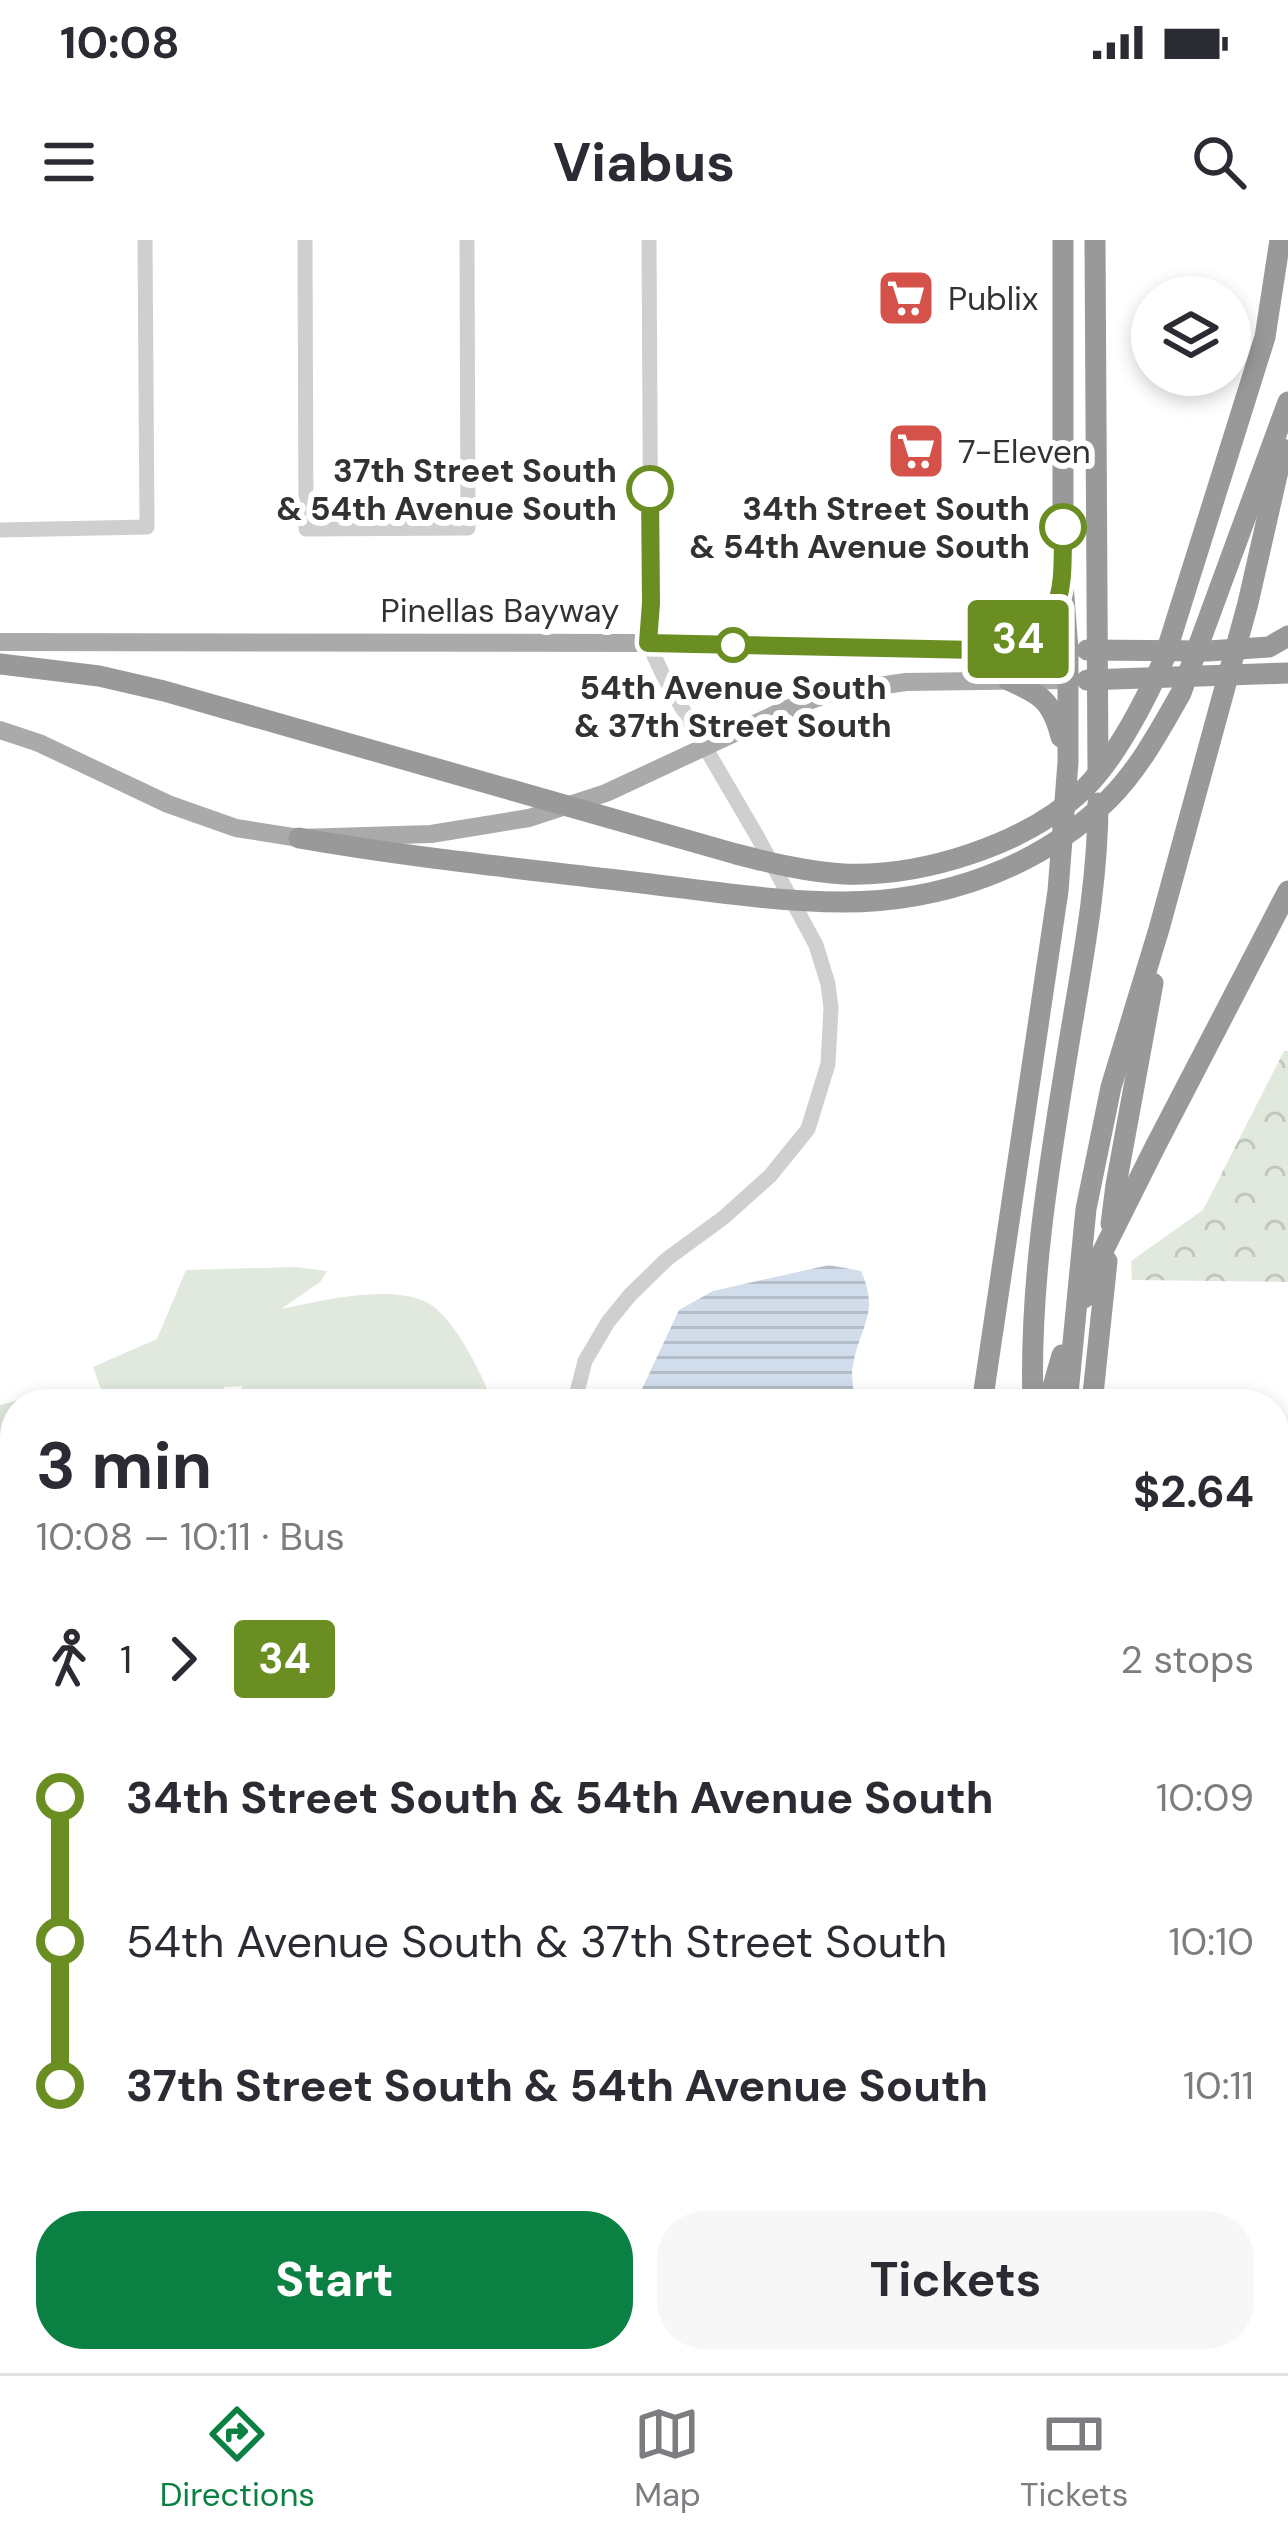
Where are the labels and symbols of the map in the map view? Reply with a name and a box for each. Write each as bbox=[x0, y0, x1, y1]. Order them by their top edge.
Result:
supermarket icon: Publix bbox=[875, 267, 937, 329]
place label: Publix bbox=[948, 277, 1038, 320]
supermarket icon: 7-Eleven bbox=[885, 420, 947, 482]
place label: 7-Eleven bbox=[958, 430, 1091, 473]
place label: 37th Street South & 54th Avenue South bbox=[276, 449, 617, 530]
marker: 37th Street South & 54th Avenue South bbox=[628, 467, 672, 511]
place label: 34th Street South & 54th Avenue South bbox=[689, 487, 1030, 568]
marker: 34th Street South & 54th Avenue South bbox=[1041, 505, 1085, 549]
street label: Pinellas Bayway bbox=[381, 589, 619, 632]
line badge: 34 bbox=[964, 600, 1072, 678]
marker: 54th Avenue South & 37th Street South bbox=[717, 629, 749, 661]
place label: 54th Avenue South & 37th Street South bbox=[574, 666, 892, 747]

